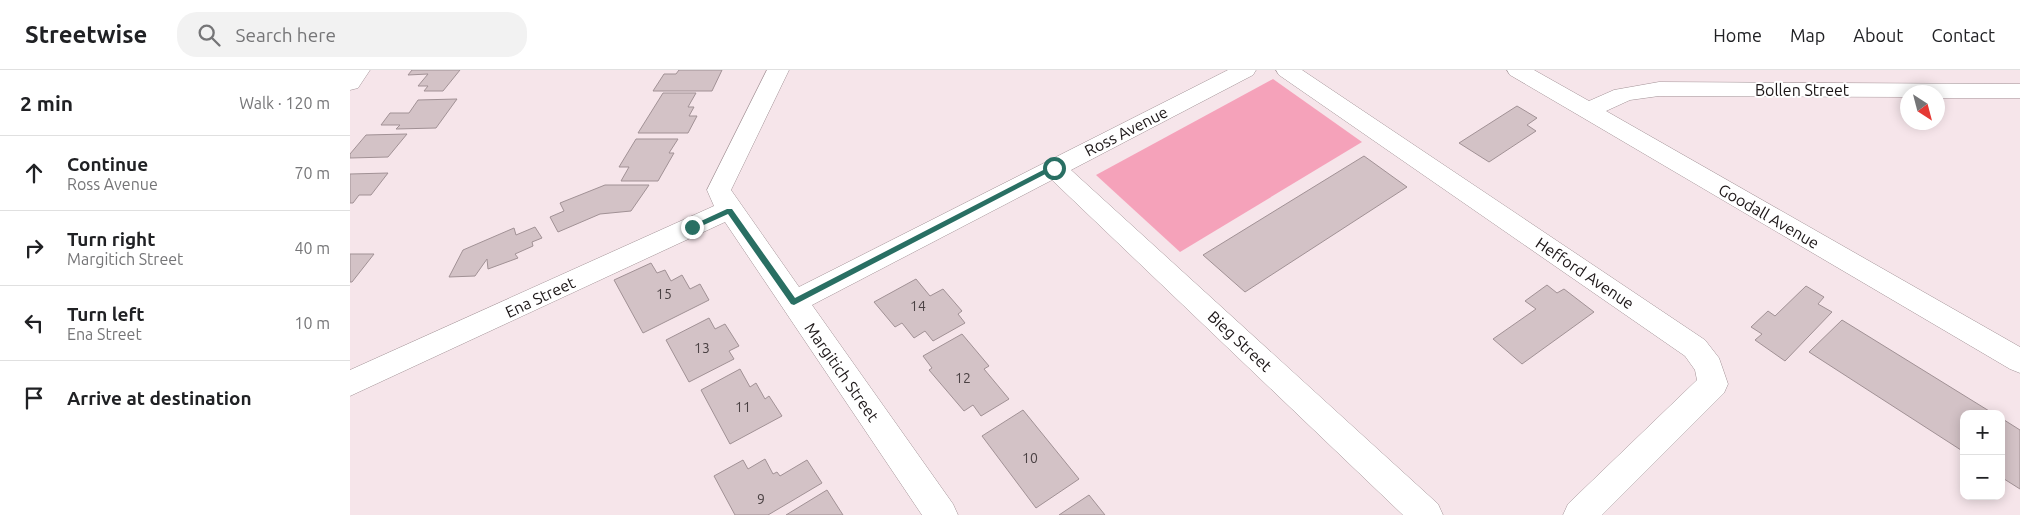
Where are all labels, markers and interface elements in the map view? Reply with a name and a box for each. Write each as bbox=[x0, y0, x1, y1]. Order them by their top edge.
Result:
search box bbox=[177, 12, 527, 57]
text: Streetwise bbox=[25, 21, 147, 48]
icon: search bbox=[195, 21, 223, 49]
text: Search here bbox=[235, 24, 336, 46]
text: Home bbox=[1713, 25, 1762, 45]
text: Map bbox=[1790, 25, 1825, 45]
text: About bbox=[1853, 25, 1903, 45]
text: Contact bbox=[1931, 25, 1995, 45]
street label: Bollen Street bbox=[1755, 81, 1850, 99]
north arrow bbox=[1900, 85, 1945, 130]
text: 2 min bbox=[20, 91, 73, 115]
text: Walk · 120 m bbox=[239, 94, 330, 112]
street label: Ross Avenue bbox=[1081, 102, 1171, 160]
text: Continue bbox=[67, 153, 148, 175]
route start bbox=[1043, 157, 1066, 180]
icon: ahead bbox=[20, 159, 48, 187]
text: 70 m bbox=[294, 164, 330, 182]
text: Ross Avenue bbox=[67, 175, 158, 193]
street label: Goodall Avenue bbox=[1716, 180, 1822, 252]
route end bbox=[681, 216, 704, 239]
text: Turn right bbox=[67, 228, 155, 250]
icon: right bbox=[20, 234, 48, 262]
street label: Hefford Avenue bbox=[1533, 234, 1637, 312]
text: 40 m bbox=[294, 239, 330, 257]
text: Margitich Street bbox=[67, 250, 183, 268]
street label: Ena Street bbox=[502, 273, 578, 321]
house number: 15 bbox=[656, 286, 672, 302]
house number: 14 bbox=[910, 298, 926, 314]
text: Turn left bbox=[67, 303, 145, 325]
street label: Bieg Street bbox=[1204, 307, 1276, 375]
icon: left bbox=[20, 309, 48, 337]
text: 10 m bbox=[294, 314, 330, 332]
street label: Margitich Street bbox=[801, 319, 883, 425]
text: Ena Street bbox=[67, 325, 142, 343]
house number: 13 bbox=[694, 340, 710, 356]
house number: 12 bbox=[955, 370, 971, 386]
icon: arrive bbox=[20, 384, 48, 412]
text: Arrive at destination bbox=[67, 387, 252, 409]
house number: 11 bbox=[735, 399, 751, 415]
map controls bbox=[1960, 410, 2005, 500]
button: + bbox=[1960, 410, 2005, 455]
house number: 10 bbox=[1022, 450, 1038, 466]
button: − bbox=[1960, 455, 2005, 500]
house number: 9 bbox=[757, 491, 765, 507]

